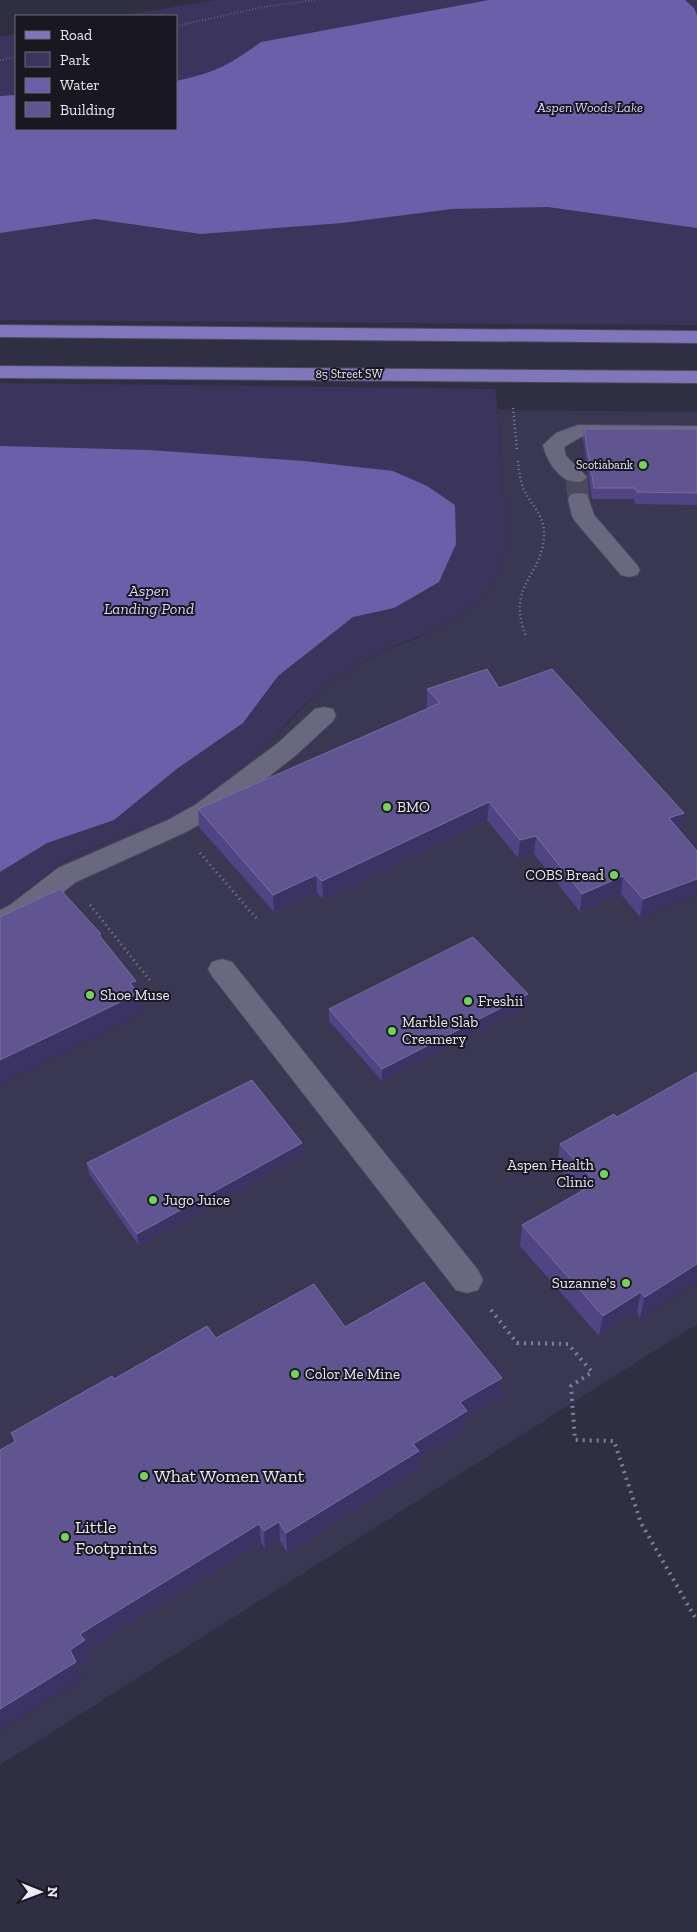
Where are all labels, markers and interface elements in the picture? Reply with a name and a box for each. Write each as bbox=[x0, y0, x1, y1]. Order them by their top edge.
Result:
legend bbox=[15, 15, 178, 130]
text: Road bbox=[60, 26, 93, 44]
text: Park bbox=[60, 51, 90, 69]
text: Water bbox=[60, 76, 100, 94]
water label: Aspen Woods Lake bbox=[536, 99, 643, 116]
text: Building bbox=[60, 101, 115, 119]
street label: 85 Street SW bbox=[315, 367, 383, 381]
place label: Scotiabank bbox=[576, 458, 634, 472]
marker: Scotiabank bbox=[637, 459, 649, 471]
water label: Aspen Landing Pond bbox=[104, 581, 194, 618]
place label: BMO bbox=[397, 798, 430, 816]
marker: BMO bbox=[381, 801, 393, 813]
place label: COBS Bread bbox=[525, 866, 605, 884]
marker: COBS Bread bbox=[608, 869, 620, 881]
place label: Shoe Muse bbox=[100, 986, 170, 1004]
marker: Shoe Muse bbox=[84, 989, 96, 1001]
place label: Freshii bbox=[478, 992, 523, 1010]
marker: Freshii bbox=[462, 995, 474, 1007]
place label: Marble Slab Creamery bbox=[402, 1013, 478, 1048]
marker: Marble Slab Creamery bbox=[386, 1025, 398, 1037]
place label: Aspen Health Clinic bbox=[507, 1156, 595, 1191]
marker: Aspen Health Clinic bbox=[598, 1168, 610, 1180]
place label: Jugo Juice bbox=[163, 1191, 230, 1209]
marker: Jugo Juice bbox=[147, 1194, 159, 1206]
place label: Suzanne's bbox=[552, 1274, 616, 1292]
marker: Suzanne's bbox=[620, 1277, 632, 1289]
place label: Color Me Mine bbox=[305, 1365, 400, 1383]
marker: Color Me Mine bbox=[289, 1368, 301, 1380]
place label: What Women Want bbox=[154, 1465, 305, 1487]
marker: What Women Want bbox=[138, 1470, 150, 1482]
place label: Little Footprints bbox=[75, 1516, 157, 1559]
marker: Little Footprints bbox=[59, 1531, 71, 1543]
north arrow bbox=[15, 1867, 65, 1917]
text: N bbox=[44, 1887, 61, 1898]

